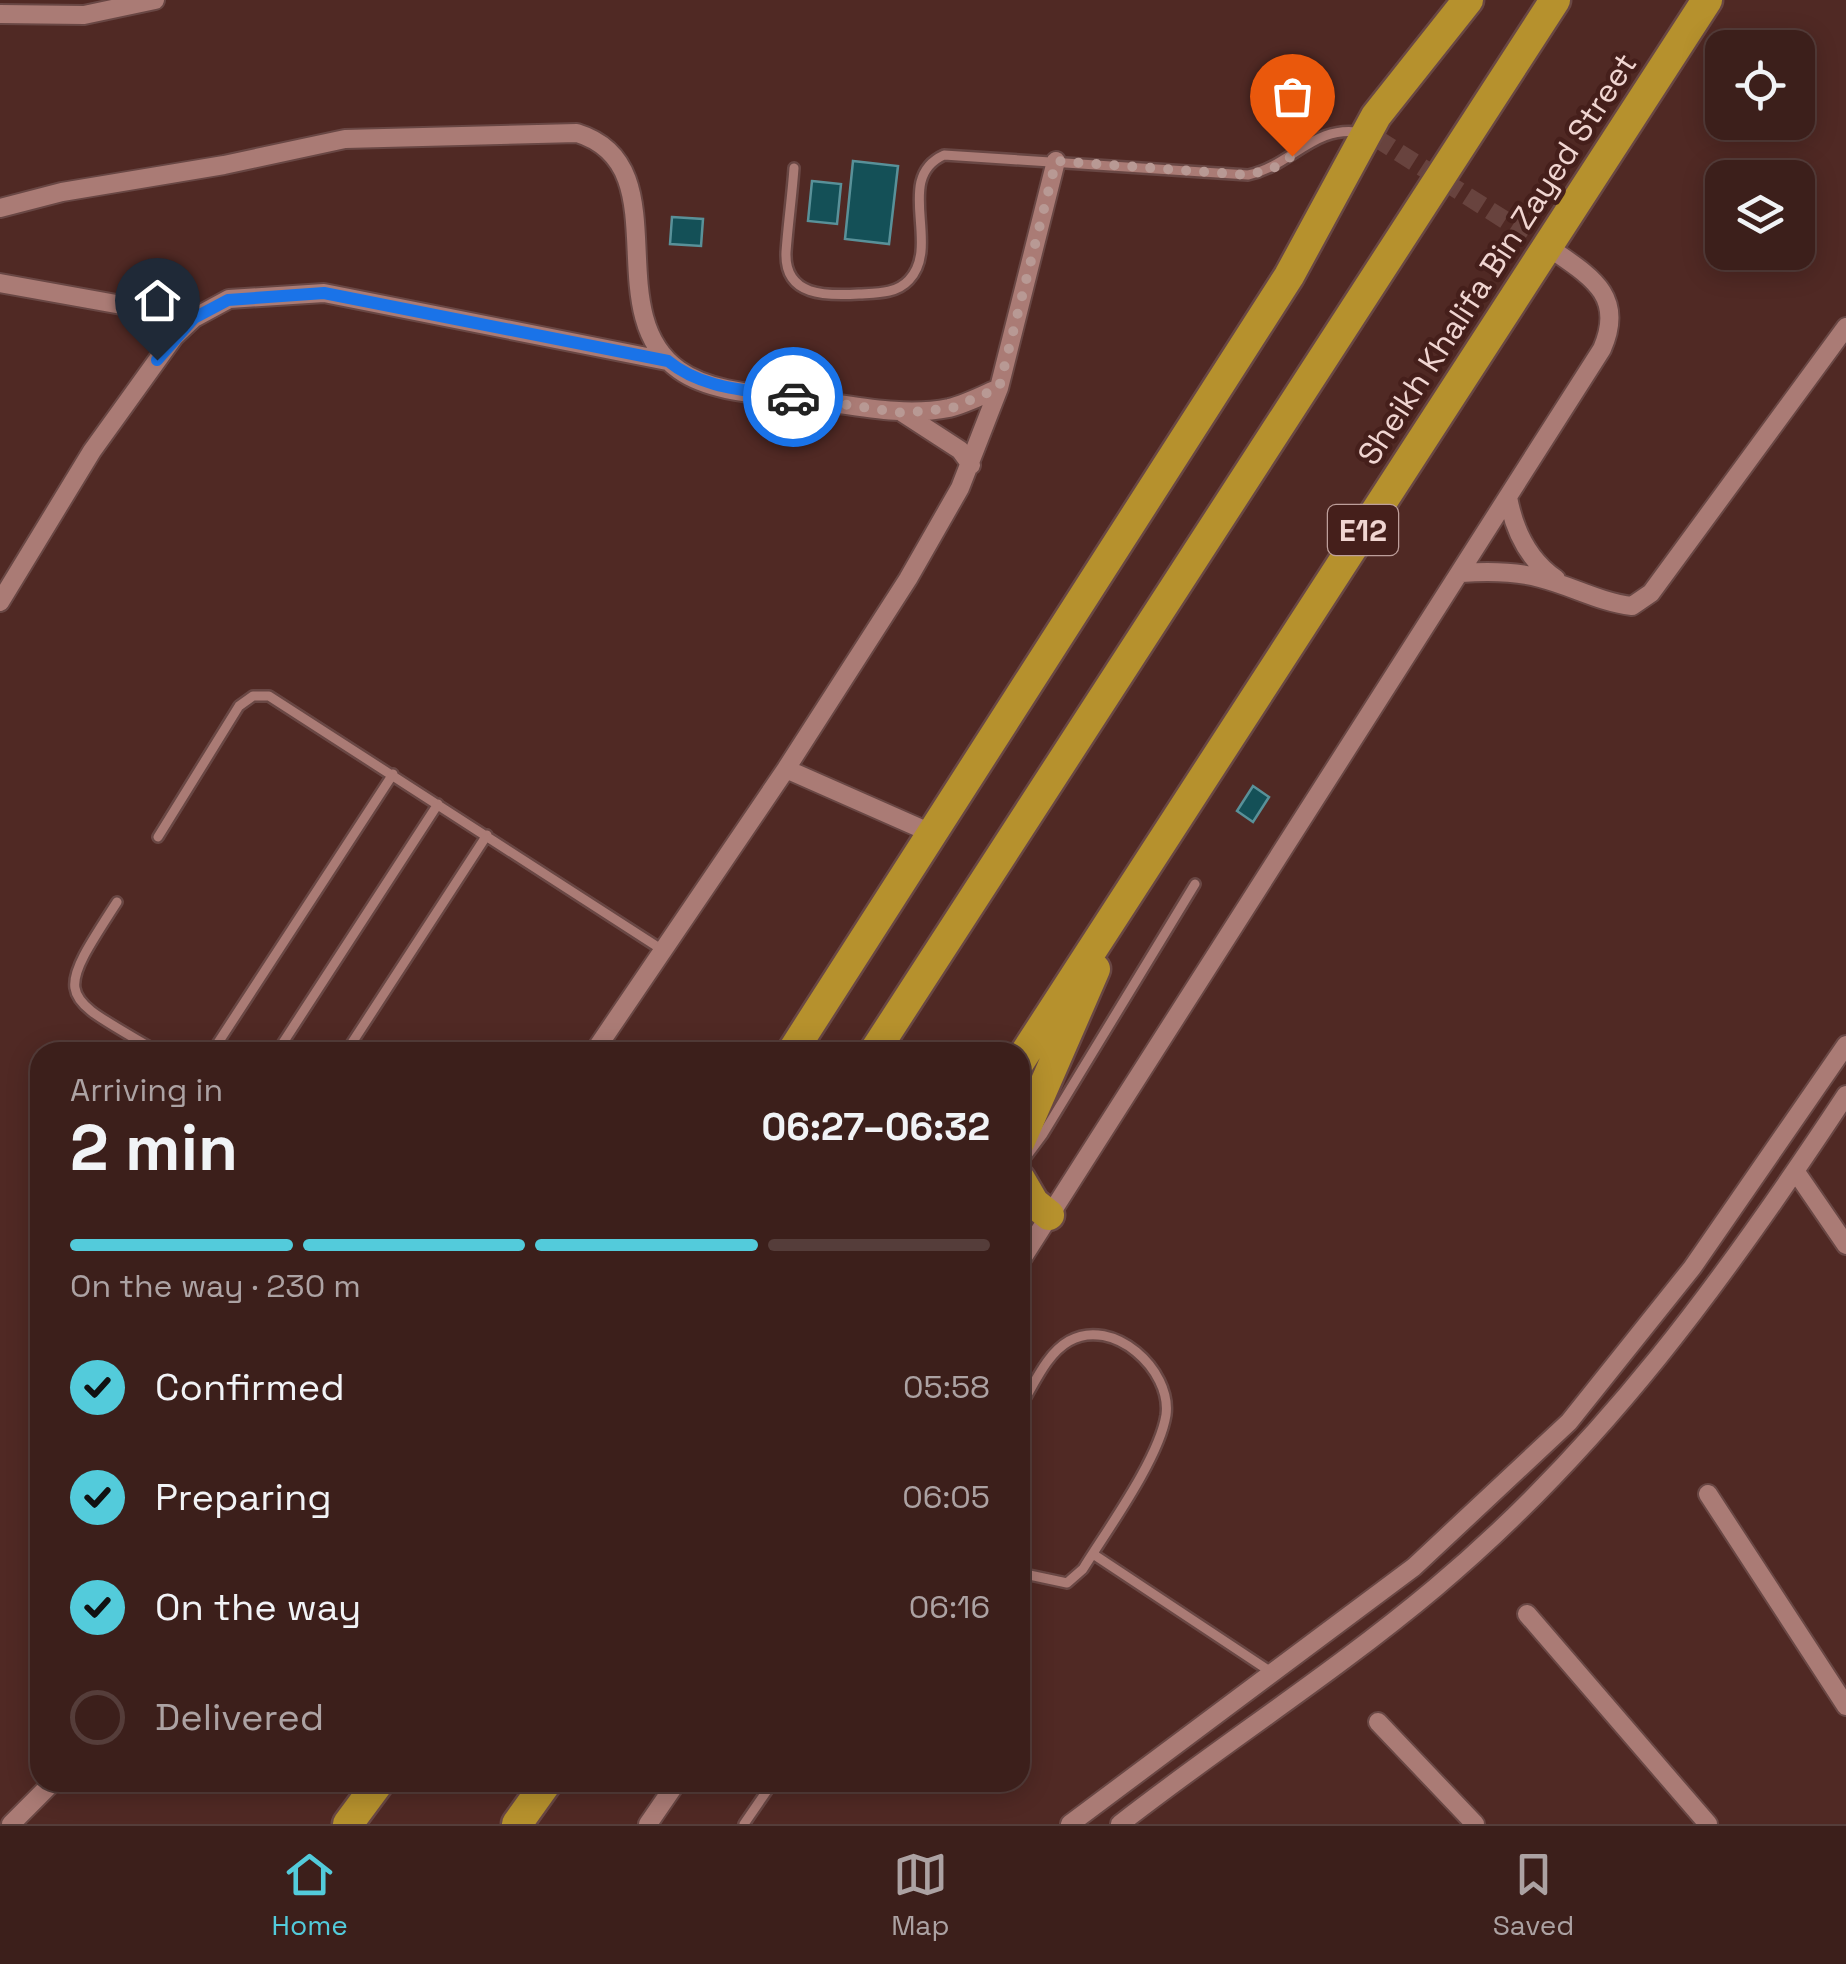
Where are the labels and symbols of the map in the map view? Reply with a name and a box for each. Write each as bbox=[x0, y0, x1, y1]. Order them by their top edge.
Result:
street label: Sheikh Khalifa Bin Zayed Street bbox=[1349, 45, 1645, 473]
pin bbox=[1250, 54, 1335, 157]
pin bbox=[115, 258, 200, 361]
courier bbox=[743, 347, 843, 447]
road number: E12 bbox=[1328, 505, 1398, 555]

